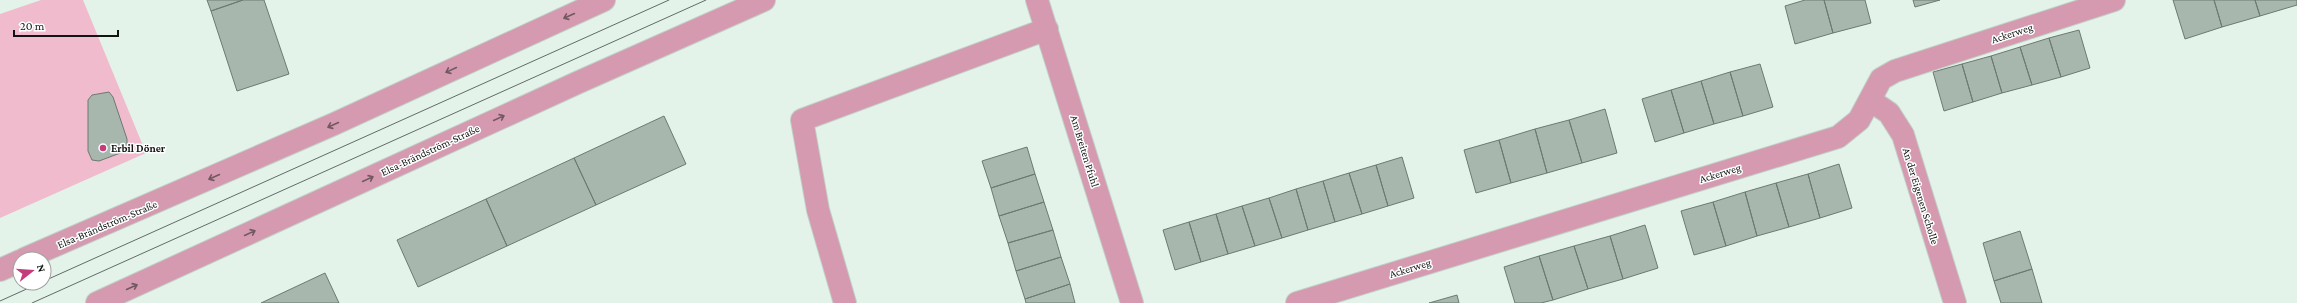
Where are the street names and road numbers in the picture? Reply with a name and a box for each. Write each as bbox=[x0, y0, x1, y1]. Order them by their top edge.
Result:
street label: Ackerweg bbox=[1990, 20, 2035, 46]
street label: Am Breiten Pfuhl bbox=[1068, 114, 1102, 188]
street label: Elsa-Brändström-Straße bbox=[379, 122, 481, 178]
street label: An der Eigenen Scholle bbox=[1900, 146, 1941, 246]
street label: Ackerweg bbox=[1698, 161, 1743, 186]
street label: Elsa-Brändström-Straße bbox=[55, 197, 159, 250]
street label: Ackerweg bbox=[1388, 256, 1433, 281]

